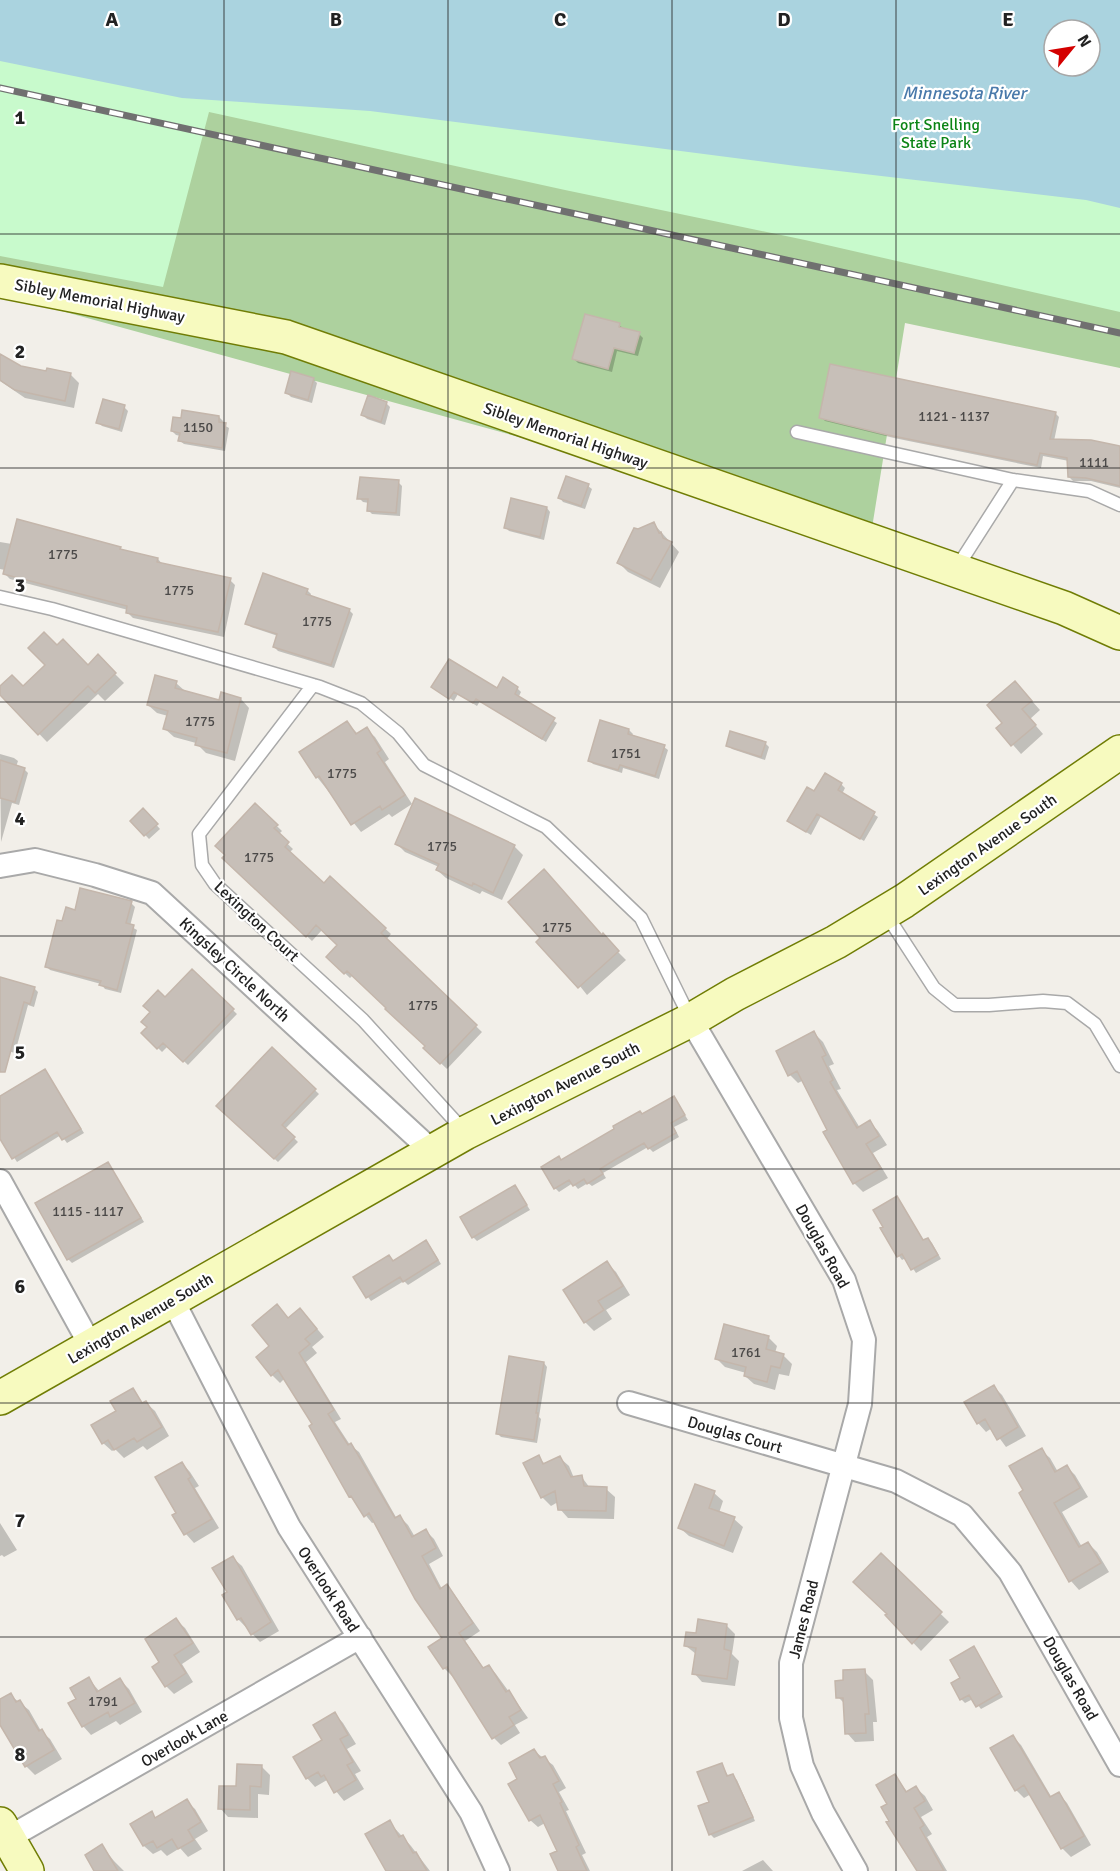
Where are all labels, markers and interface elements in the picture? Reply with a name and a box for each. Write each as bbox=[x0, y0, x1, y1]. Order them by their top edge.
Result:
text: A bbox=[106, 7, 119, 32]
text: B bbox=[330, 7, 342, 32]
text: C bbox=[554, 7, 566, 32]
text: D bbox=[777, 7, 791, 32]
text: E bbox=[1002, 7, 1014, 32]
north arrow bbox=[1042, 18, 1102, 78]
text: N bbox=[1073, 31, 1096, 51]
water label: Minnesota River bbox=[902, 82, 1028, 104]
text: 1 bbox=[15, 105, 26, 130]
park label: Fort Snelling State Park bbox=[892, 115, 980, 153]
street label: Sibley Memorial Highway bbox=[13, 275, 187, 327]
text: 2 bbox=[15, 339, 25, 364]
street label: Sibley Memorial Highway bbox=[481, 398, 651, 474]
house number: 1121 - 1137 bbox=[918, 408, 990, 425]
house number: 1150 bbox=[183, 419, 213, 436]
house number: 1111 bbox=[1079, 454, 1109, 471]
house number: 1775 bbox=[48, 546, 78, 563]
text: 3 bbox=[15, 573, 25, 598]
house number: 1775 bbox=[164, 582, 194, 599]
house number: 1775 bbox=[302, 613, 332, 630]
house number: 1775 bbox=[185, 713, 215, 730]
house number: 1751 bbox=[611, 745, 641, 762]
house number: 1775 bbox=[327, 765, 357, 782]
street label: Lexington Avenue South bbox=[914, 789, 1061, 900]
text: 4 bbox=[15, 806, 26, 831]
house number: 1775 bbox=[427, 838, 457, 855]
house number: 1775 bbox=[244, 849, 274, 866]
street label: Lexington Court bbox=[210, 877, 303, 967]
street label: Kingsley Circle North bbox=[175, 913, 294, 1026]
house number: 1775 bbox=[542, 919, 572, 936]
house number: 1775 bbox=[408, 997, 438, 1014]
street label: Lexington Avenue South bbox=[488, 1038, 643, 1130]
text: 5 bbox=[15, 1040, 25, 1065]
street label: Douglas Road bbox=[791, 1201, 854, 1292]
house number: 1115 - 1117 bbox=[52, 1203, 124, 1220]
street label: Lexington Avenue South bbox=[64, 1269, 217, 1369]
text: 6 bbox=[15, 1274, 26, 1299]
house number: 1761 bbox=[731, 1344, 761, 1361]
street label: Douglas Court bbox=[685, 1412, 785, 1458]
text: 7 bbox=[15, 1508, 26, 1533]
street label: Overlook Road bbox=[293, 1543, 363, 1636]
street label: James Road bbox=[785, 1578, 823, 1661]
street label: Douglas Road bbox=[1038, 1633, 1102, 1724]
house number: 1791 bbox=[88, 1693, 118, 1710]
street label: Overlook Lane bbox=[137, 1706, 232, 1772]
text: 8 bbox=[15, 1742, 26, 1767]

